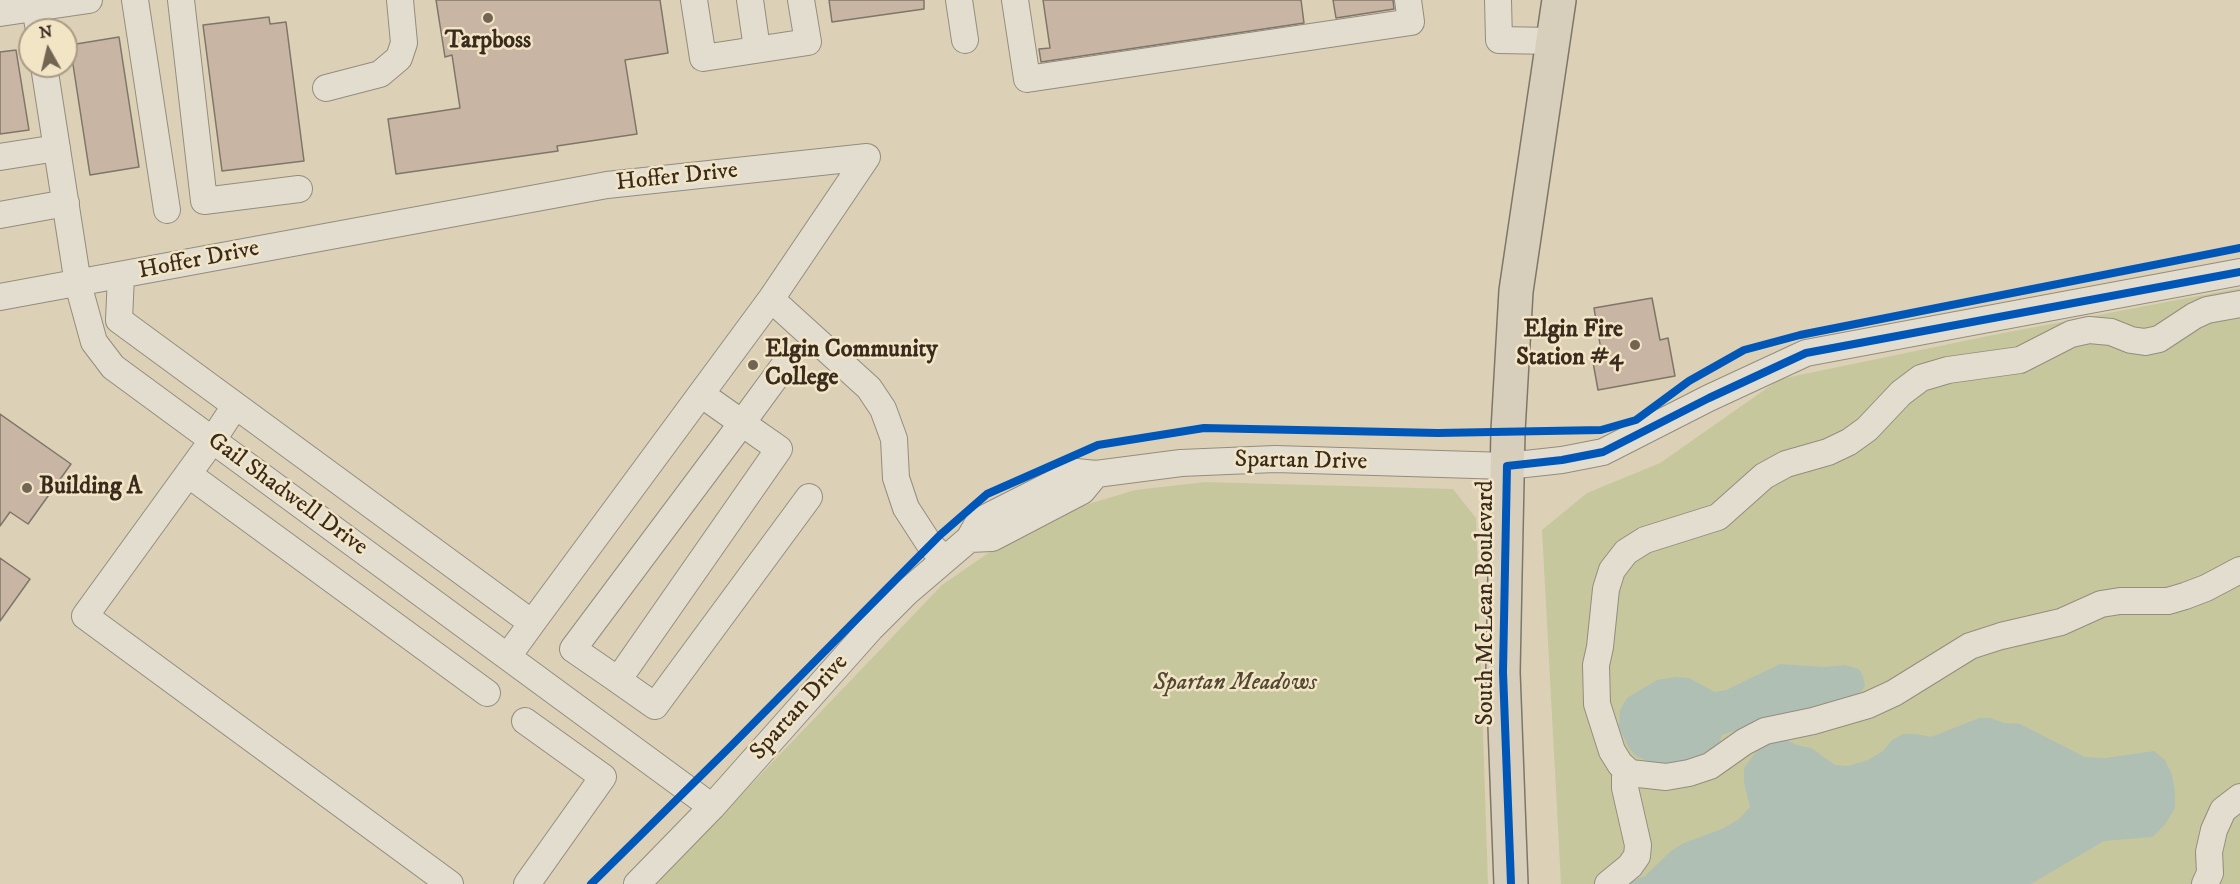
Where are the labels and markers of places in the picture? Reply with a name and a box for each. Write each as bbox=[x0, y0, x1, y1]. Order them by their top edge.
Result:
marker: Tarpboss bbox=[481, 11, 495, 25]
place label: Tarpboss bbox=[445, 28, 531, 56]
place label: Elgin Fire Station #4 bbox=[1516, 317, 1623, 373]
place label: Elgin Community College bbox=[765, 337, 938, 393]
marker: Elgin Fire Station #4 bbox=[1628, 338, 1642, 352]
marker: Elgin Community College bbox=[746, 358, 760, 372]
place label: Building A bbox=[39, 474, 142, 502]
marker: Building A bbox=[20, 481, 34, 495]

